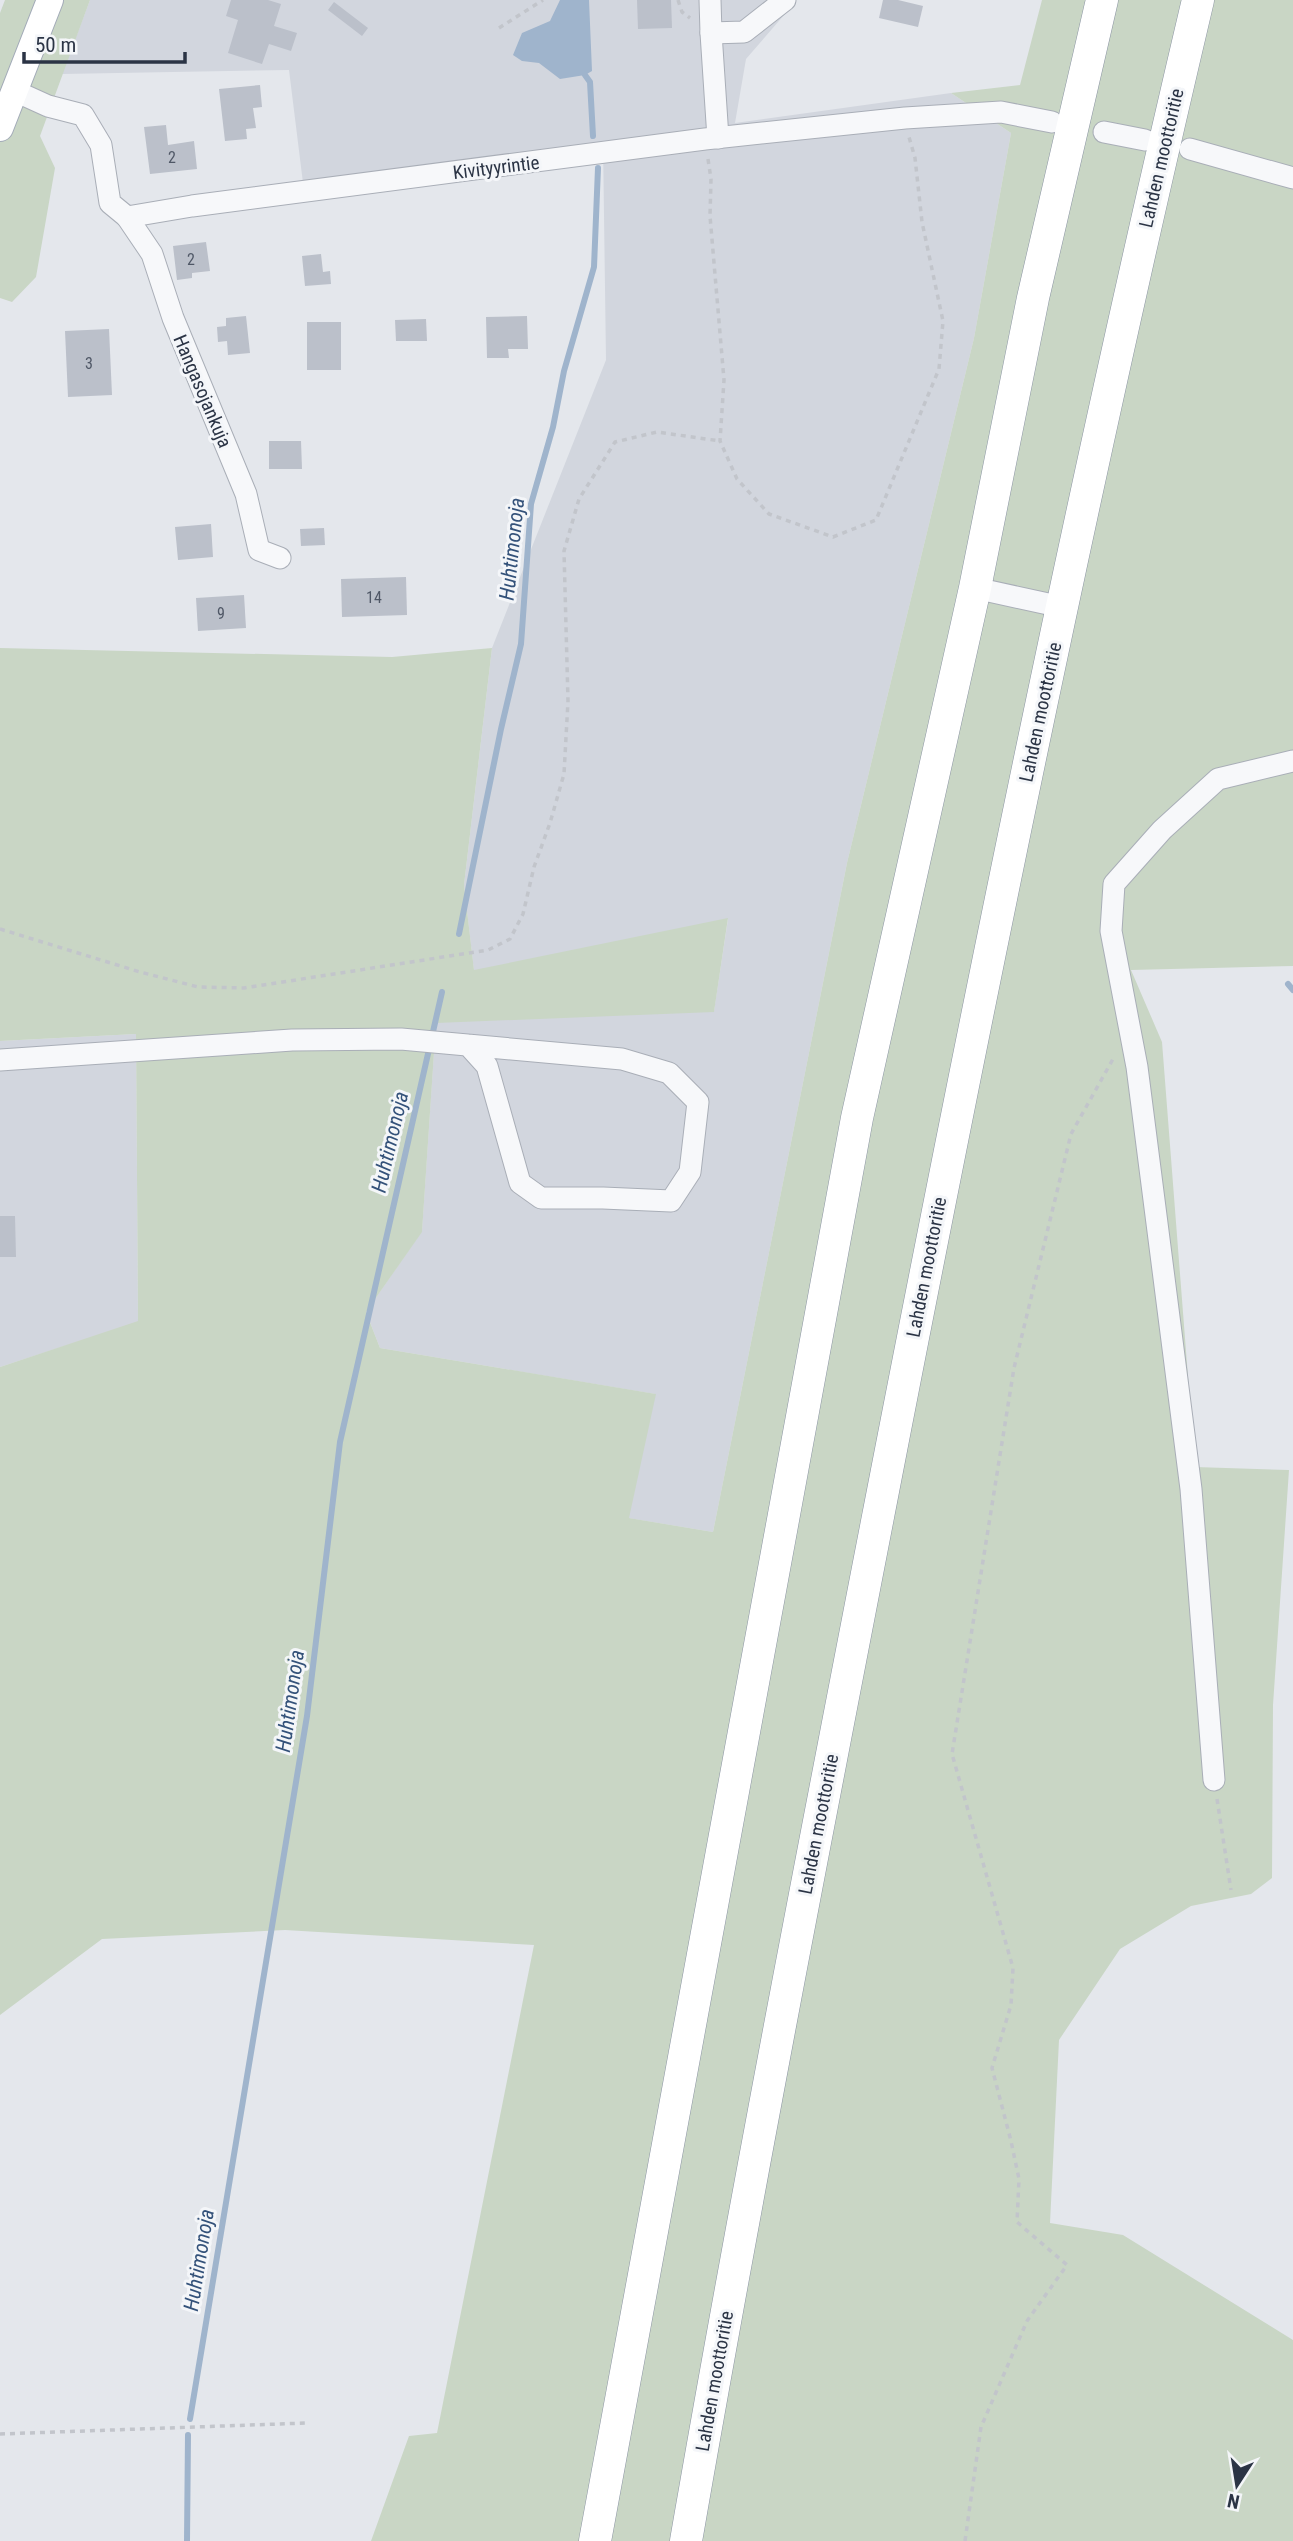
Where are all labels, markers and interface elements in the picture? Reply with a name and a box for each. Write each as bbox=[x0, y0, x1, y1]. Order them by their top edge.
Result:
scale bar bbox=[24, 21, 186, 65]
text: 50 m bbox=[35, 33, 76, 57]
street label: Lahden moottoritie bbox=[1134, 86, 1189, 230]
house number: 2 bbox=[168, 148, 176, 167]
street label: Kivityyrintie bbox=[452, 151, 541, 184]
house number: 2 bbox=[187, 250, 195, 269]
street label: Hangasojankuja bbox=[168, 331, 237, 451]
house number: 3 bbox=[85, 354, 93, 373]
water label: Huhtimonoja bbox=[495, 497, 529, 601]
house number: 14 bbox=[366, 588, 382, 607]
house number: 9 bbox=[217, 604, 225, 623]
street label: Lahden moottoritie bbox=[1014, 640, 1067, 784]
water label: Huhtimonoja bbox=[367, 1089, 413, 1195]
street label: Lahden moottoritie bbox=[902, 1195, 951, 1339]
water label: Huhtimonoja bbox=[271, 1648, 309, 1754]
street label: Lahden moottoritie bbox=[794, 1752, 843, 1896]
water label: Huhtimonoja bbox=[179, 2207, 219, 2313]
street label: Lahden moottoritie bbox=[691, 2309, 738, 2453]
north arrow bbox=[1202, 2450, 1272, 2520]
text: N bbox=[1225, 2489, 1242, 2514]

